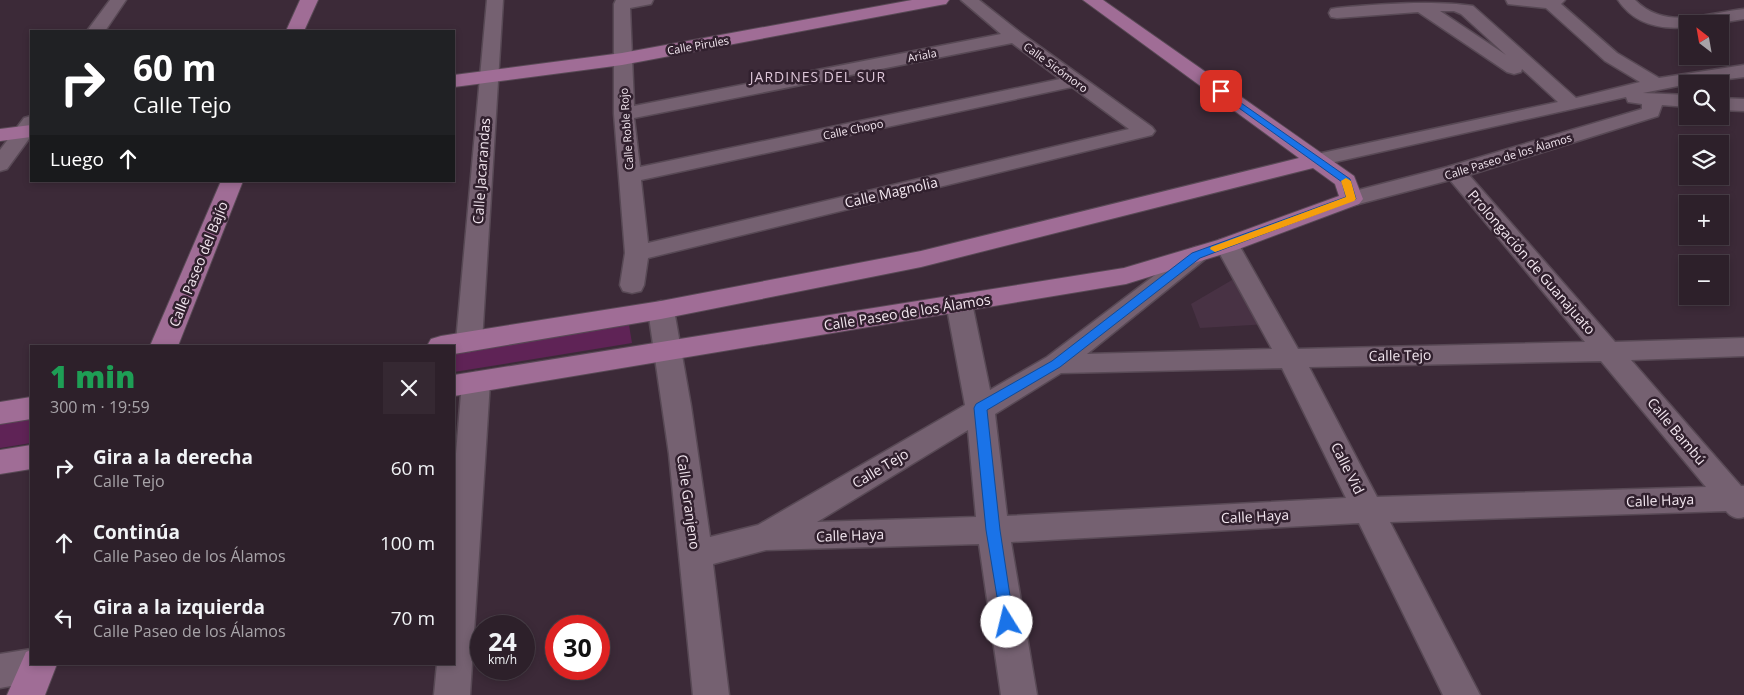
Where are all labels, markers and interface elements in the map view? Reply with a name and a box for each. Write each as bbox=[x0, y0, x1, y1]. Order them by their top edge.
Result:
north arrow bbox=[1679, 15, 1729, 65]
map controls bbox=[1679, 15, 1729, 305]
street label: Calle Pirules bbox=[666, 32, 730, 58]
street label: Calle Sicómoro bbox=[1021, 39, 1092, 96]
text: 60 m bbox=[133, 44, 216, 91]
street label: Ariala bbox=[906, 45, 938, 65]
icon: right bbox=[50, 50, 115, 115]
district label: JARDINES DEL SUR bbox=[748, 67, 886, 86]
pin bbox=[1200, 70, 1242, 112]
button: search bbox=[1679, 75, 1729, 125]
icon: arrive bbox=[1207, 77, 1235, 105]
street label: Calle Roble Rojo bbox=[616, 87, 636, 171]
text: Calle Tejo bbox=[133, 89, 232, 119]
street label: Calle Chopo bbox=[821, 115, 885, 143]
street label: Calle Jacarandas bbox=[468, 117, 494, 225]
street label: Calle Paseo de los Álamos bbox=[1442, 129, 1574, 183]
button: layers bbox=[1679, 135, 1729, 185]
icon: ahead bbox=[114, 145, 142, 173]
text: Luego bbox=[50, 146, 104, 172]
street label: Calle Magnolia bbox=[843, 172, 939, 212]
street label: Prolongación de Guanajuato bbox=[1464, 186, 1600, 338]
button: + bbox=[1679, 195, 1729, 245]
street label: Calle Paseo del Bajío bbox=[164, 198, 232, 330]
button: − bbox=[1679, 255, 1729, 305]
street label: Calle Paseo de los Álamos bbox=[822, 289, 992, 335]
street label: Calle Tejo bbox=[1368, 345, 1432, 365]
text: 1 min bbox=[50, 356, 135, 397]
button: close bbox=[383, 362, 435, 414]
street label: Calle Bambú bbox=[1643, 393, 1711, 469]
text: 300 m · 19:59 bbox=[50, 396, 150, 418]
street label: Calle Vid bbox=[1327, 439, 1369, 497]
text: Gira a la derecha bbox=[93, 444, 253, 470]
street label: Calle Tejo bbox=[848, 444, 912, 492]
street label: Calle Granjeno bbox=[673, 453, 705, 551]
icon: right bbox=[50, 454, 78, 482]
text: 60 m bbox=[391, 455, 435, 481]
text: Calle Tejo bbox=[93, 470, 165, 492]
street label: Calle Haya bbox=[1626, 489, 1694, 511]
street label: Calle Haya bbox=[1221, 505, 1289, 527]
text: Continúa bbox=[93, 519, 180, 545]
street label: Calle Haya bbox=[816, 524, 884, 546]
icon: ahead bbox=[50, 529, 78, 557]
text: 100 m bbox=[380, 530, 435, 556]
text: Calle Paseo de los Álamos bbox=[93, 545, 286, 567]
text: Gira a la izquierda bbox=[93, 594, 265, 620]
position arrow bbox=[980, 595, 1032, 647]
icon: left bbox=[50, 604, 78, 632]
text: 70 m bbox=[391, 605, 435, 631]
speed limit sign: 30 bbox=[545, 615, 610, 680]
text: Calle Paseo de los Álamos bbox=[93, 620, 286, 642]
text: 24 bbox=[488, 624, 517, 658]
text: km/h bbox=[488, 651, 517, 668]

